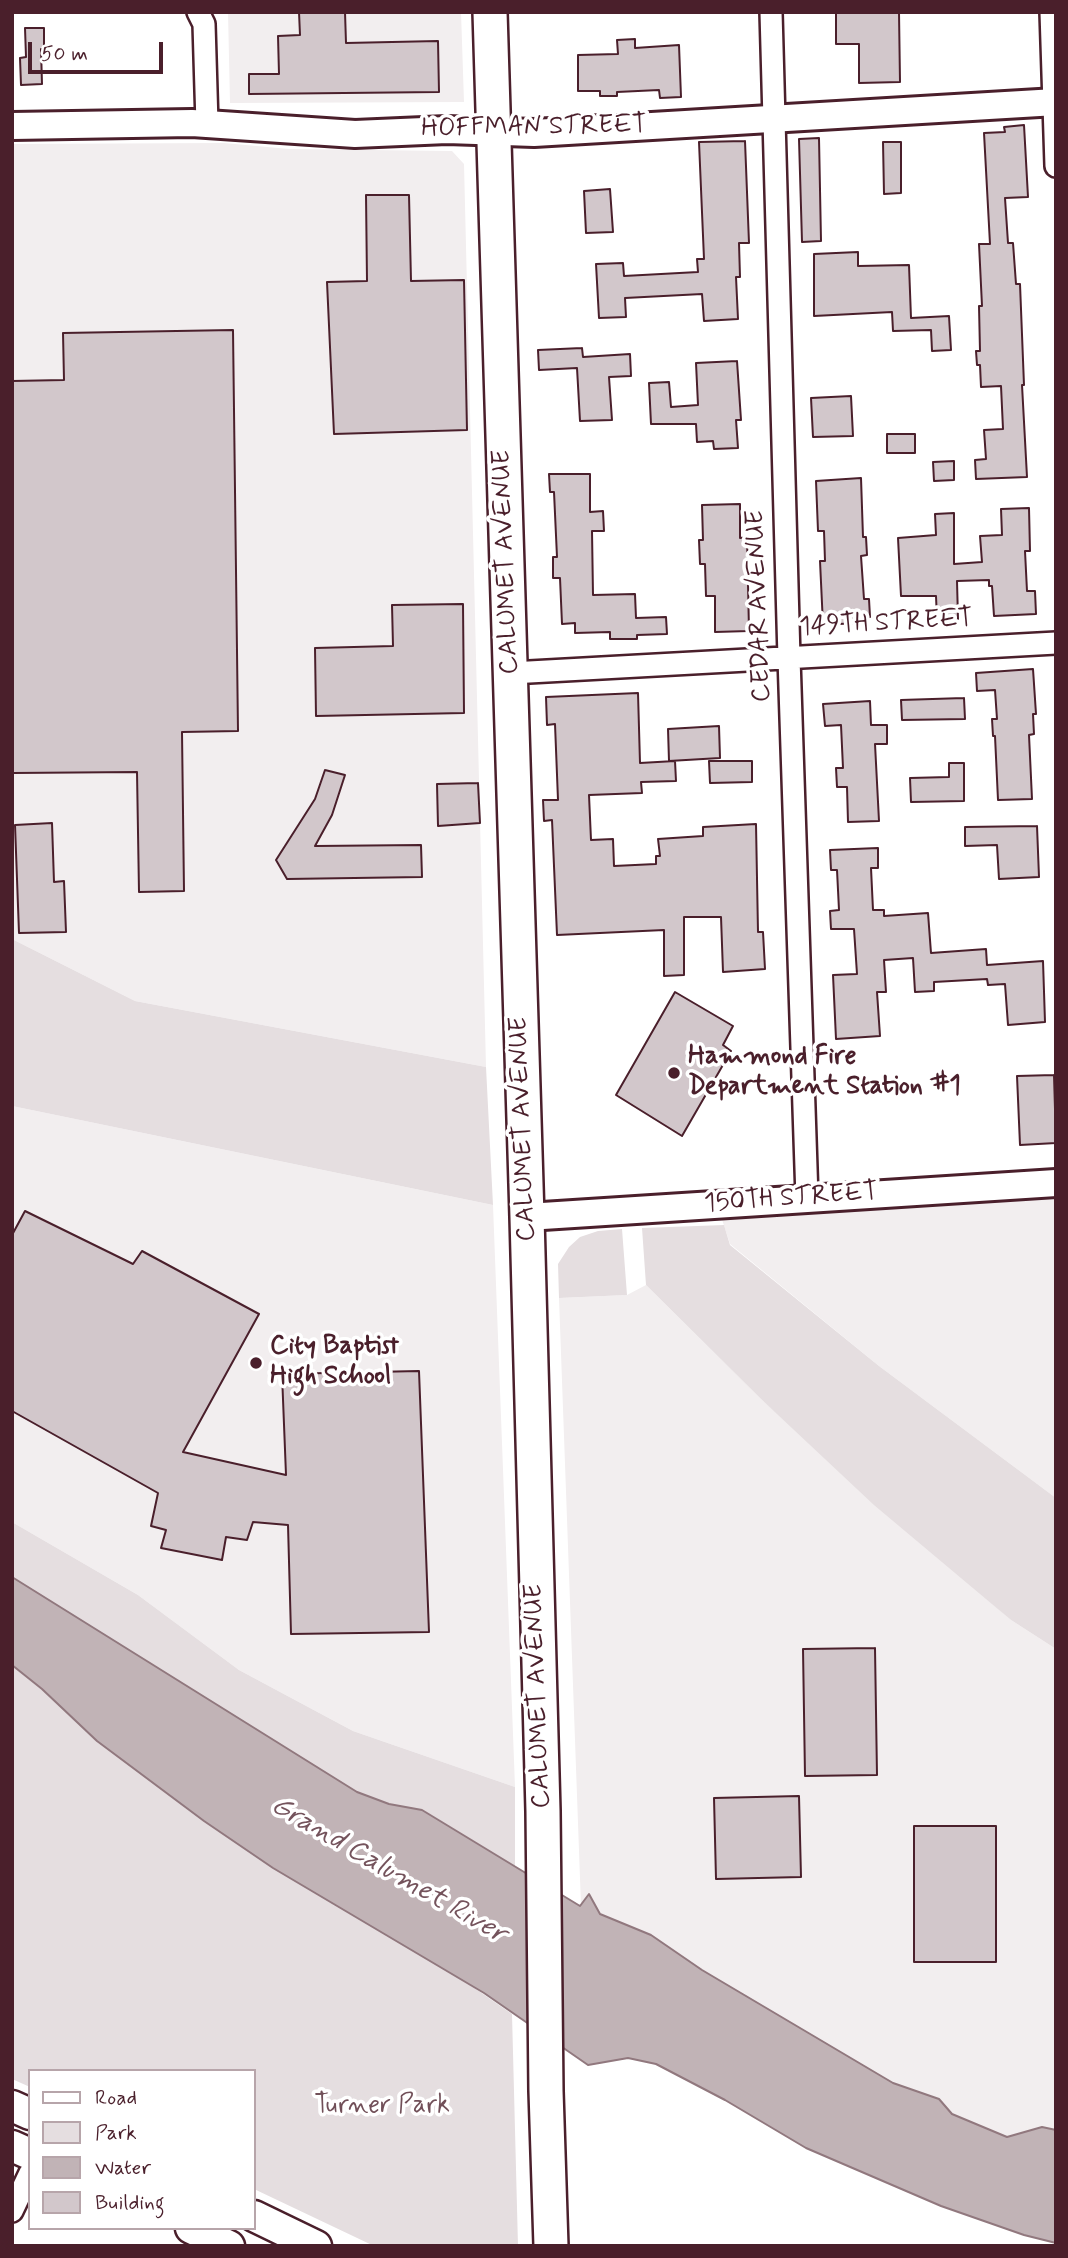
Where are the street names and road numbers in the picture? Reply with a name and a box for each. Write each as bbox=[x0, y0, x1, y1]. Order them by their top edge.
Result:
street label: HOFFMAN STREET bbox=[421, 110, 647, 146]
street label: CALUMET AVENUE bbox=[487, 449, 527, 675]
street label: CEDAR AVENUE bbox=[741, 509, 779, 703]
street label: 149TH STREET bbox=[798, 604, 974, 644]
street label: CALUMET AVENUE bbox=[504, 1016, 544, 1242]
street label: 150TH STREET bbox=[703, 1177, 879, 1221]
street label: CALUMET AVENUE bbox=[519, 1583, 559, 1809]

